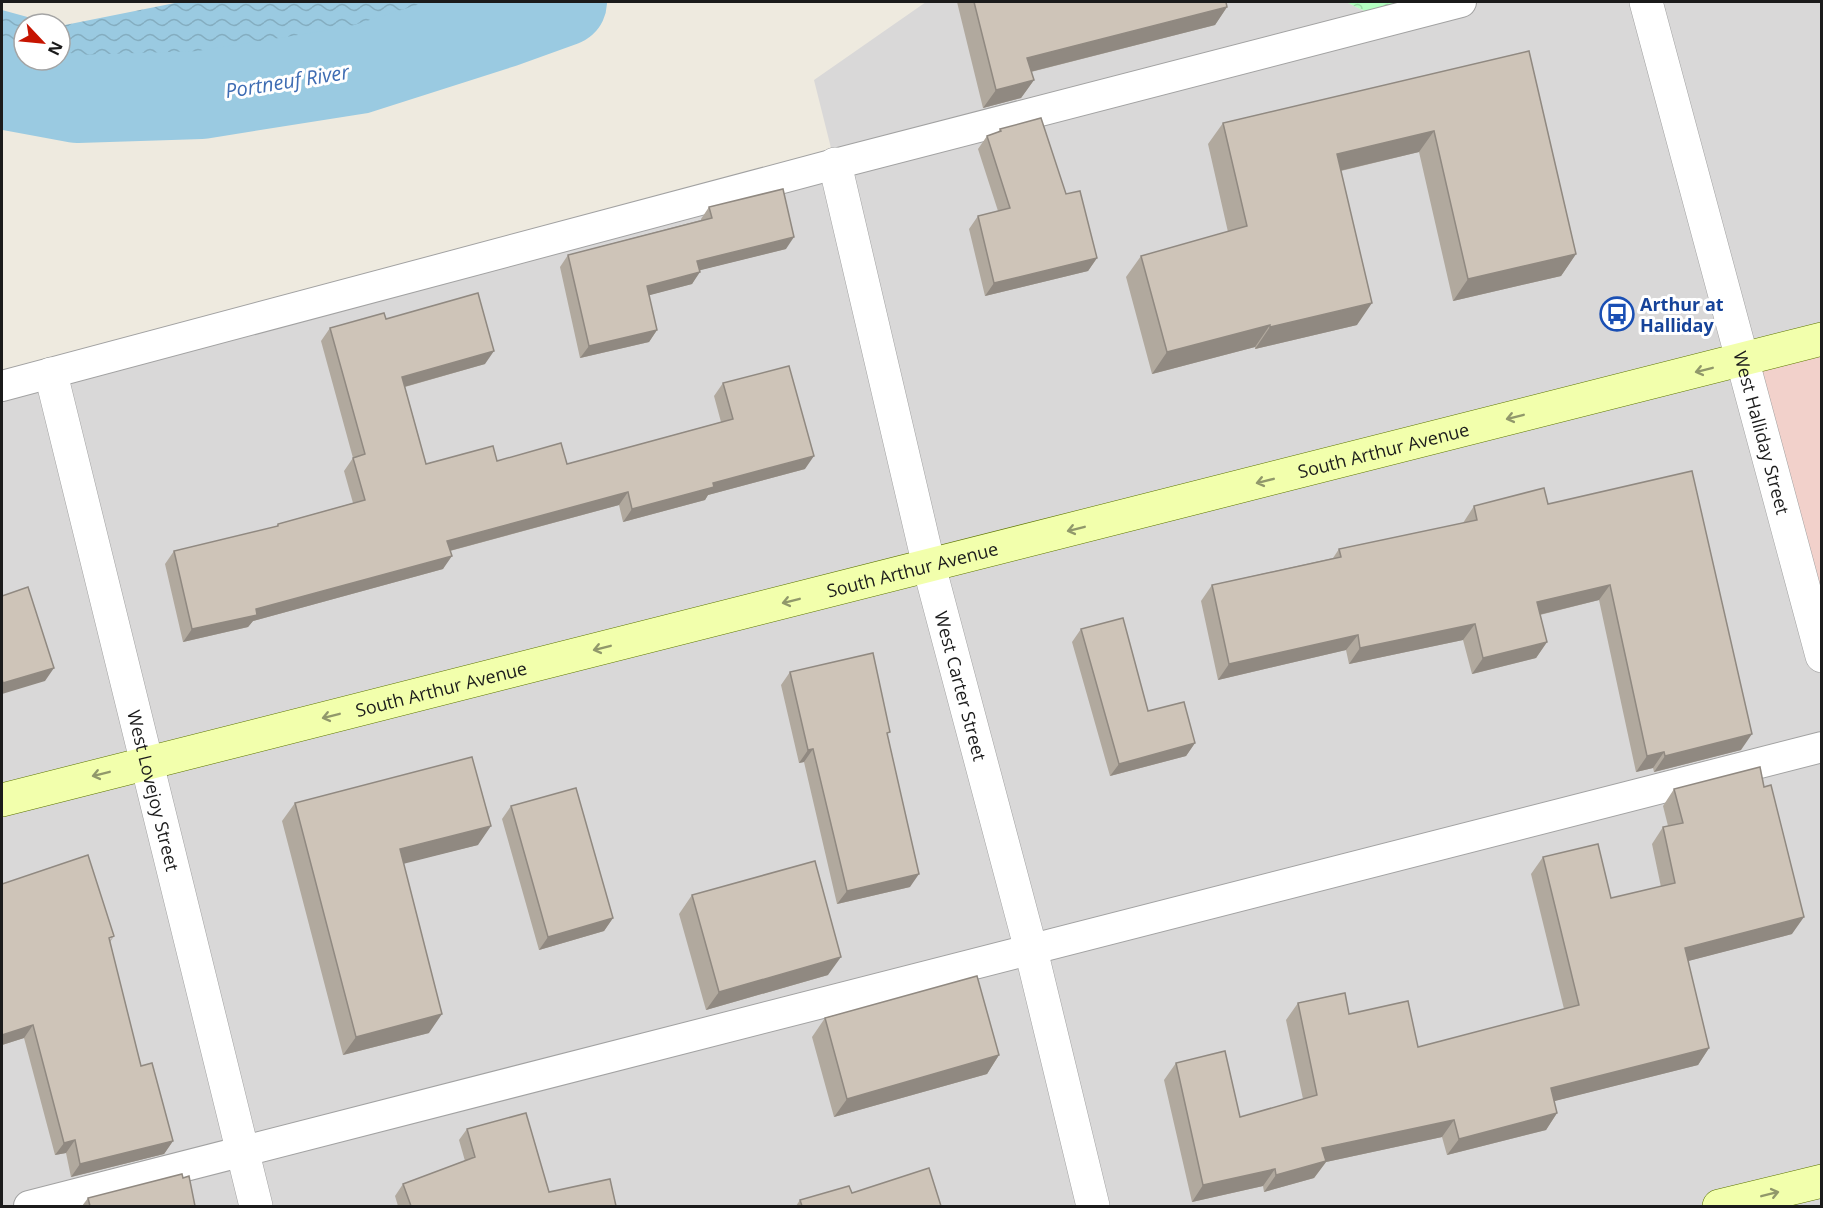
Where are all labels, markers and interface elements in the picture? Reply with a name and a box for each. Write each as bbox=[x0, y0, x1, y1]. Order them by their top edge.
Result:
north arrow bbox=[12, 12, 72, 72]
text: N bbox=[43, 38, 68, 59]
water label: Portneuf River bbox=[223, 58, 352, 104]
place label: Arthur at Halliday bbox=[1640, 292, 1724, 337]
bus stop icon: Arthur at Halliday bbox=[1599, 296, 1635, 332]
street label: West Halliday Street bbox=[1728, 348, 1795, 517]
one-way arrow bbox=[1695, 364, 1714, 376]
one-way arrow bbox=[1506, 412, 1525, 424]
street label: South Arthur Avenue bbox=[1295, 417, 1472, 483]
one-way arrow bbox=[1256, 475, 1275, 487]
one-way arrow bbox=[1067, 523, 1086, 535]
street label: South Arthur Avenue bbox=[824, 536, 1000, 603]
one-way arrow bbox=[782, 595, 801, 607]
street label: West Carter Street bbox=[930, 608, 992, 764]
one-way arrow bbox=[593, 643, 612, 655]
street label: South Arthur Avenue bbox=[353, 656, 529, 722]
street label: West Lovejoy Street bbox=[122, 707, 185, 874]
one-way arrow bbox=[322, 711, 341, 723]
one-way arrow bbox=[92, 769, 111, 781]
one-way arrow bbox=[1761, 1187, 1780, 1199]

